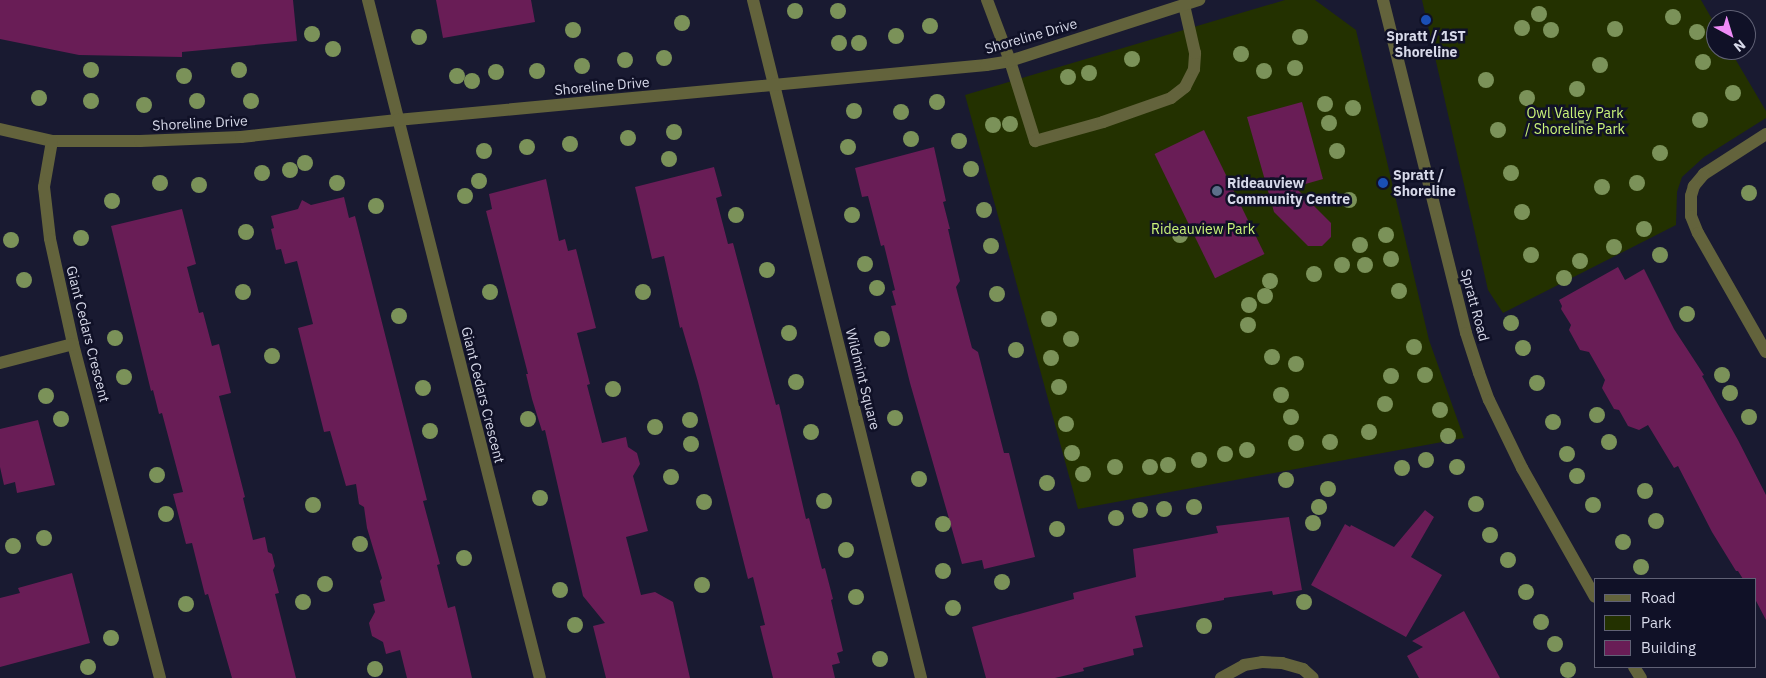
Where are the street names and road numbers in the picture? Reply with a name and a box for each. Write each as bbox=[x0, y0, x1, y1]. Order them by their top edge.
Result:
street label: Shoreline Drive bbox=[983, 15, 1079, 57]
street label: Shoreline Drive bbox=[554, 73, 650, 99]
street label: Shoreline Drive bbox=[152, 112, 248, 134]
street label: Giant Cedars Crescent bbox=[63, 264, 113, 404]
street label: Spratt Road bbox=[1457, 267, 1493, 343]
street label: Giant Cedars Crescent bbox=[458, 325, 508, 465]
street label: Wildmint Square bbox=[842, 326, 884, 432]

